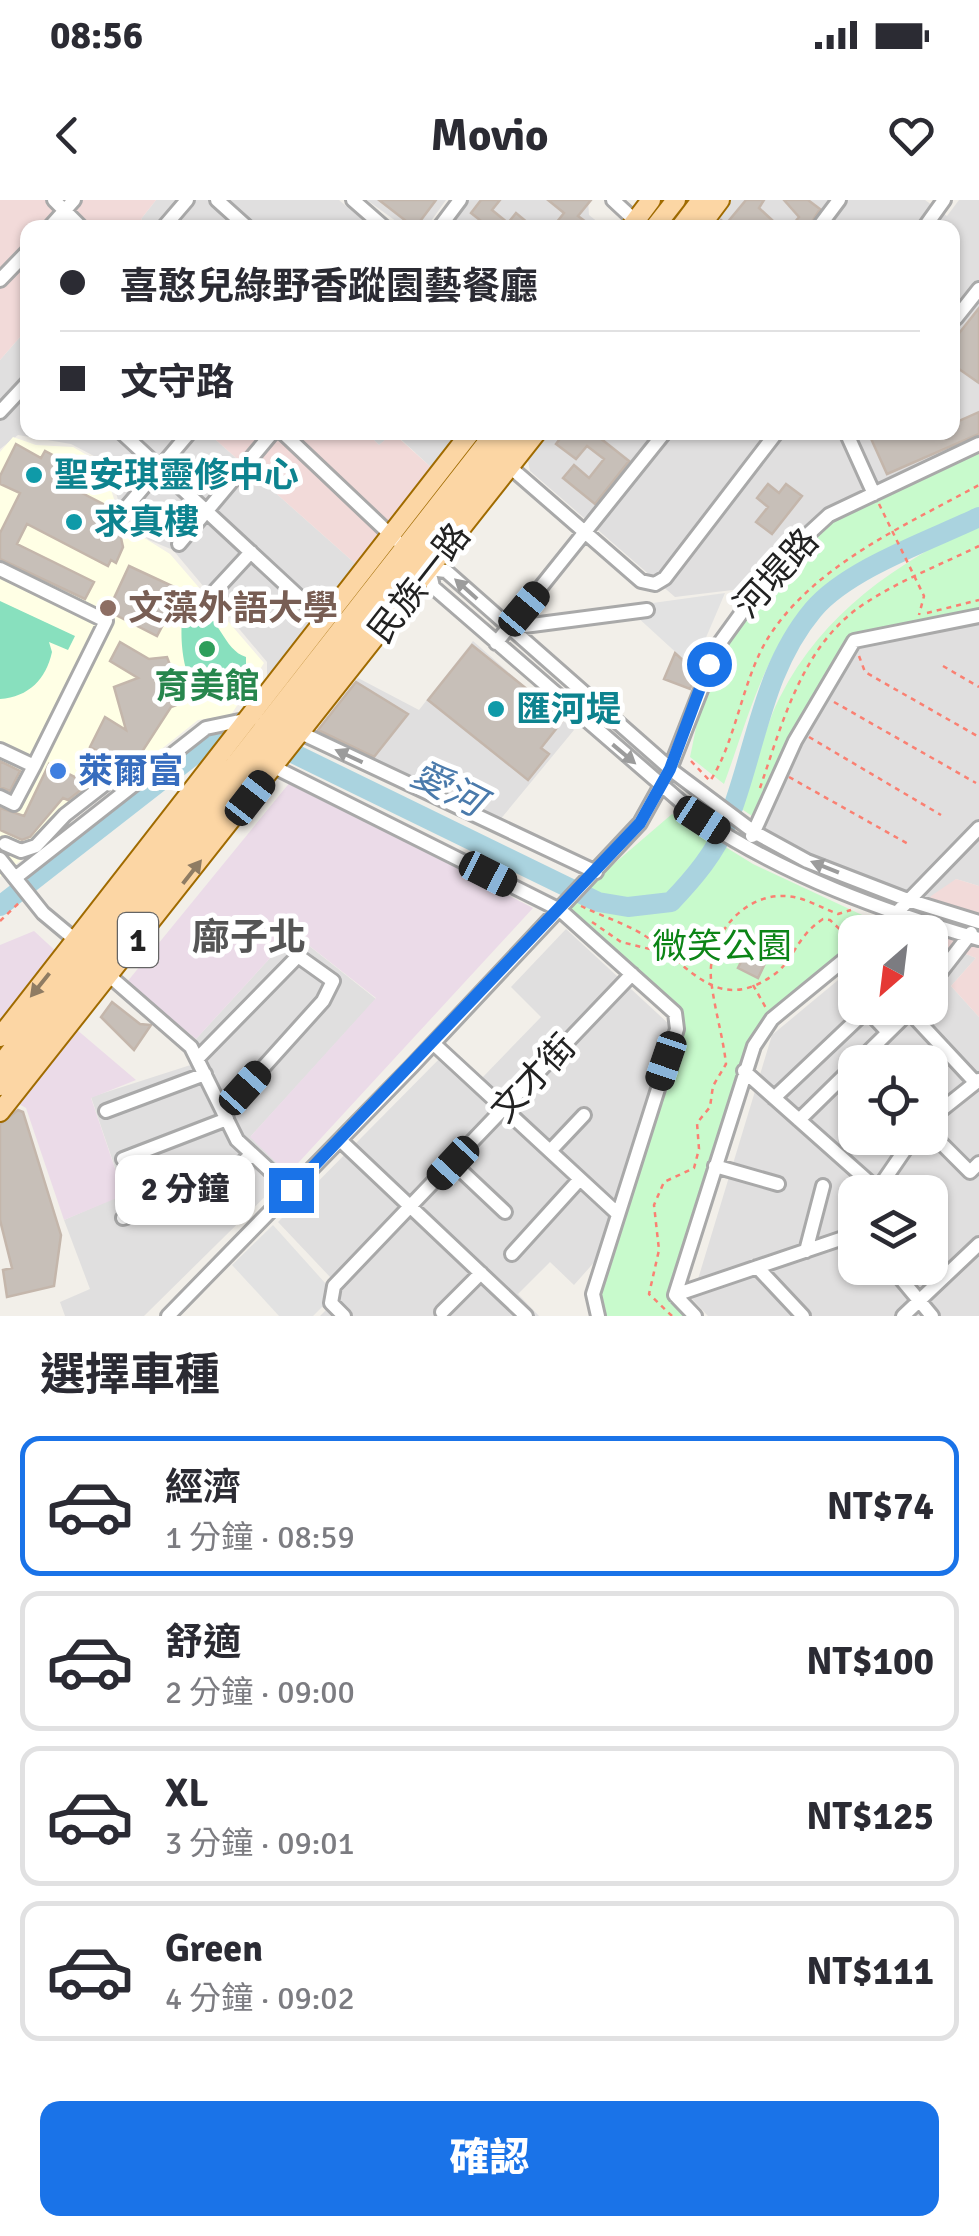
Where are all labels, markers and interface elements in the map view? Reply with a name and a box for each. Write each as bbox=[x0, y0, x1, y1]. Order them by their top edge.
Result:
text: 08:56 bbox=[50, 12, 143, 59]
icon: back bbox=[40, 108, 95, 163]
text: Movio bbox=[430, 108, 549, 163]
icon: heart bbox=[884, 108, 939, 163]
text: 喜憨兒綠野香蹤園藝餐廳 bbox=[120, 263, 538, 310]
text: 文守路 bbox=[120, 359, 234, 406]
place label: 聖安琪靈修中心 bbox=[54, 454, 299, 497]
marker: 聖安琪靈修中心 bbox=[23, 464, 45, 486]
place label: 求真樓 bbox=[94, 501, 199, 544]
marker: 求真樓 bbox=[63, 511, 85, 533]
street label: 民族一路 bbox=[359, 515, 479, 652]
street label: 河堤路 bbox=[725, 520, 827, 627]
car bbox=[493, 576, 555, 642]
one-way arrow bbox=[454, 578, 478, 601]
place label: 文藻外語大學 bbox=[128, 587, 338, 630]
marker: 文藻外語大學 bbox=[97, 597, 119, 619]
marker: 育美館 bbox=[196, 638, 218, 660]
route start bbox=[687, 642, 732, 687]
place label: 育美館 bbox=[154, 665, 260, 708]
place label: 匯河堤 bbox=[516, 688, 621, 731]
marker: 匯河堤 bbox=[485, 698, 507, 720]
one-way arrow bbox=[611, 743, 636, 765]
one-way arrow bbox=[335, 747, 364, 764]
place label: 萊爾富 bbox=[78, 750, 183, 793]
water label: 愛河 bbox=[403, 750, 499, 830]
marker: 萊爾富 bbox=[47, 760, 69, 782]
car bbox=[220, 765, 280, 831]
car bbox=[669, 791, 735, 849]
car bbox=[454, 847, 522, 901]
one-way arrow bbox=[181, 859, 202, 884]
one-way arrow bbox=[809, 859, 839, 875]
road number: 1 bbox=[118, 913, 158, 967]
district label: 廍子北 bbox=[192, 914, 306, 961]
north arrow bbox=[838, 915, 948, 1025]
map controls bbox=[838, 915, 948, 1285]
park label: 微笑公園 bbox=[652, 925, 792, 968]
one-way arrow bbox=[30, 973, 51, 998]
street label: 文才街 bbox=[482, 1025, 585, 1131]
car bbox=[642, 1028, 690, 1094]
button: locate bbox=[838, 1045, 948, 1155]
car bbox=[214, 1056, 276, 1120]
car bbox=[422, 1131, 484, 1195]
callout: 2 分鐘 bbox=[116, 1155, 256, 1225]
route end bbox=[269, 1168, 314, 1213]
text: 2 分鐘 bbox=[141, 1170, 229, 1209]
button: layers bbox=[838, 1175, 948, 1285]
text: 選擇車種 bbox=[40, 1348, 220, 1403]
icon: car bbox=[45, 1461, 135, 1551]
text: 經濟 bbox=[165, 1464, 241, 1511]
text: NT$74 bbox=[827, 1483, 934, 1530]
text: 1 分鐘 · 08:59 bbox=[165, 1518, 355, 1557]
icon: car bbox=[45, 1616, 135, 1706]
text: 舒適 bbox=[165, 1619, 241, 1666]
text: NT$100 bbox=[806, 1638, 934, 1685]
text: 2 分鐘 · 09:00 bbox=[165, 1673, 355, 1712]
text: XL bbox=[165, 1770, 208, 1817]
icon: car bbox=[45, 1771, 135, 1861]
text: NT$125 bbox=[806, 1793, 934, 1840]
text: 3 分鐘 · 09:01 bbox=[165, 1824, 355, 1863]
text: Green bbox=[165, 1925, 263, 1972]
icon: car bbox=[45, 1926, 135, 2016]
text: NT$111 bbox=[806, 1948, 934, 1995]
text: 4 分鐘 · 09:02 bbox=[165, 1979, 355, 2018]
button: 確認 bbox=[40, 2101, 939, 2216]

